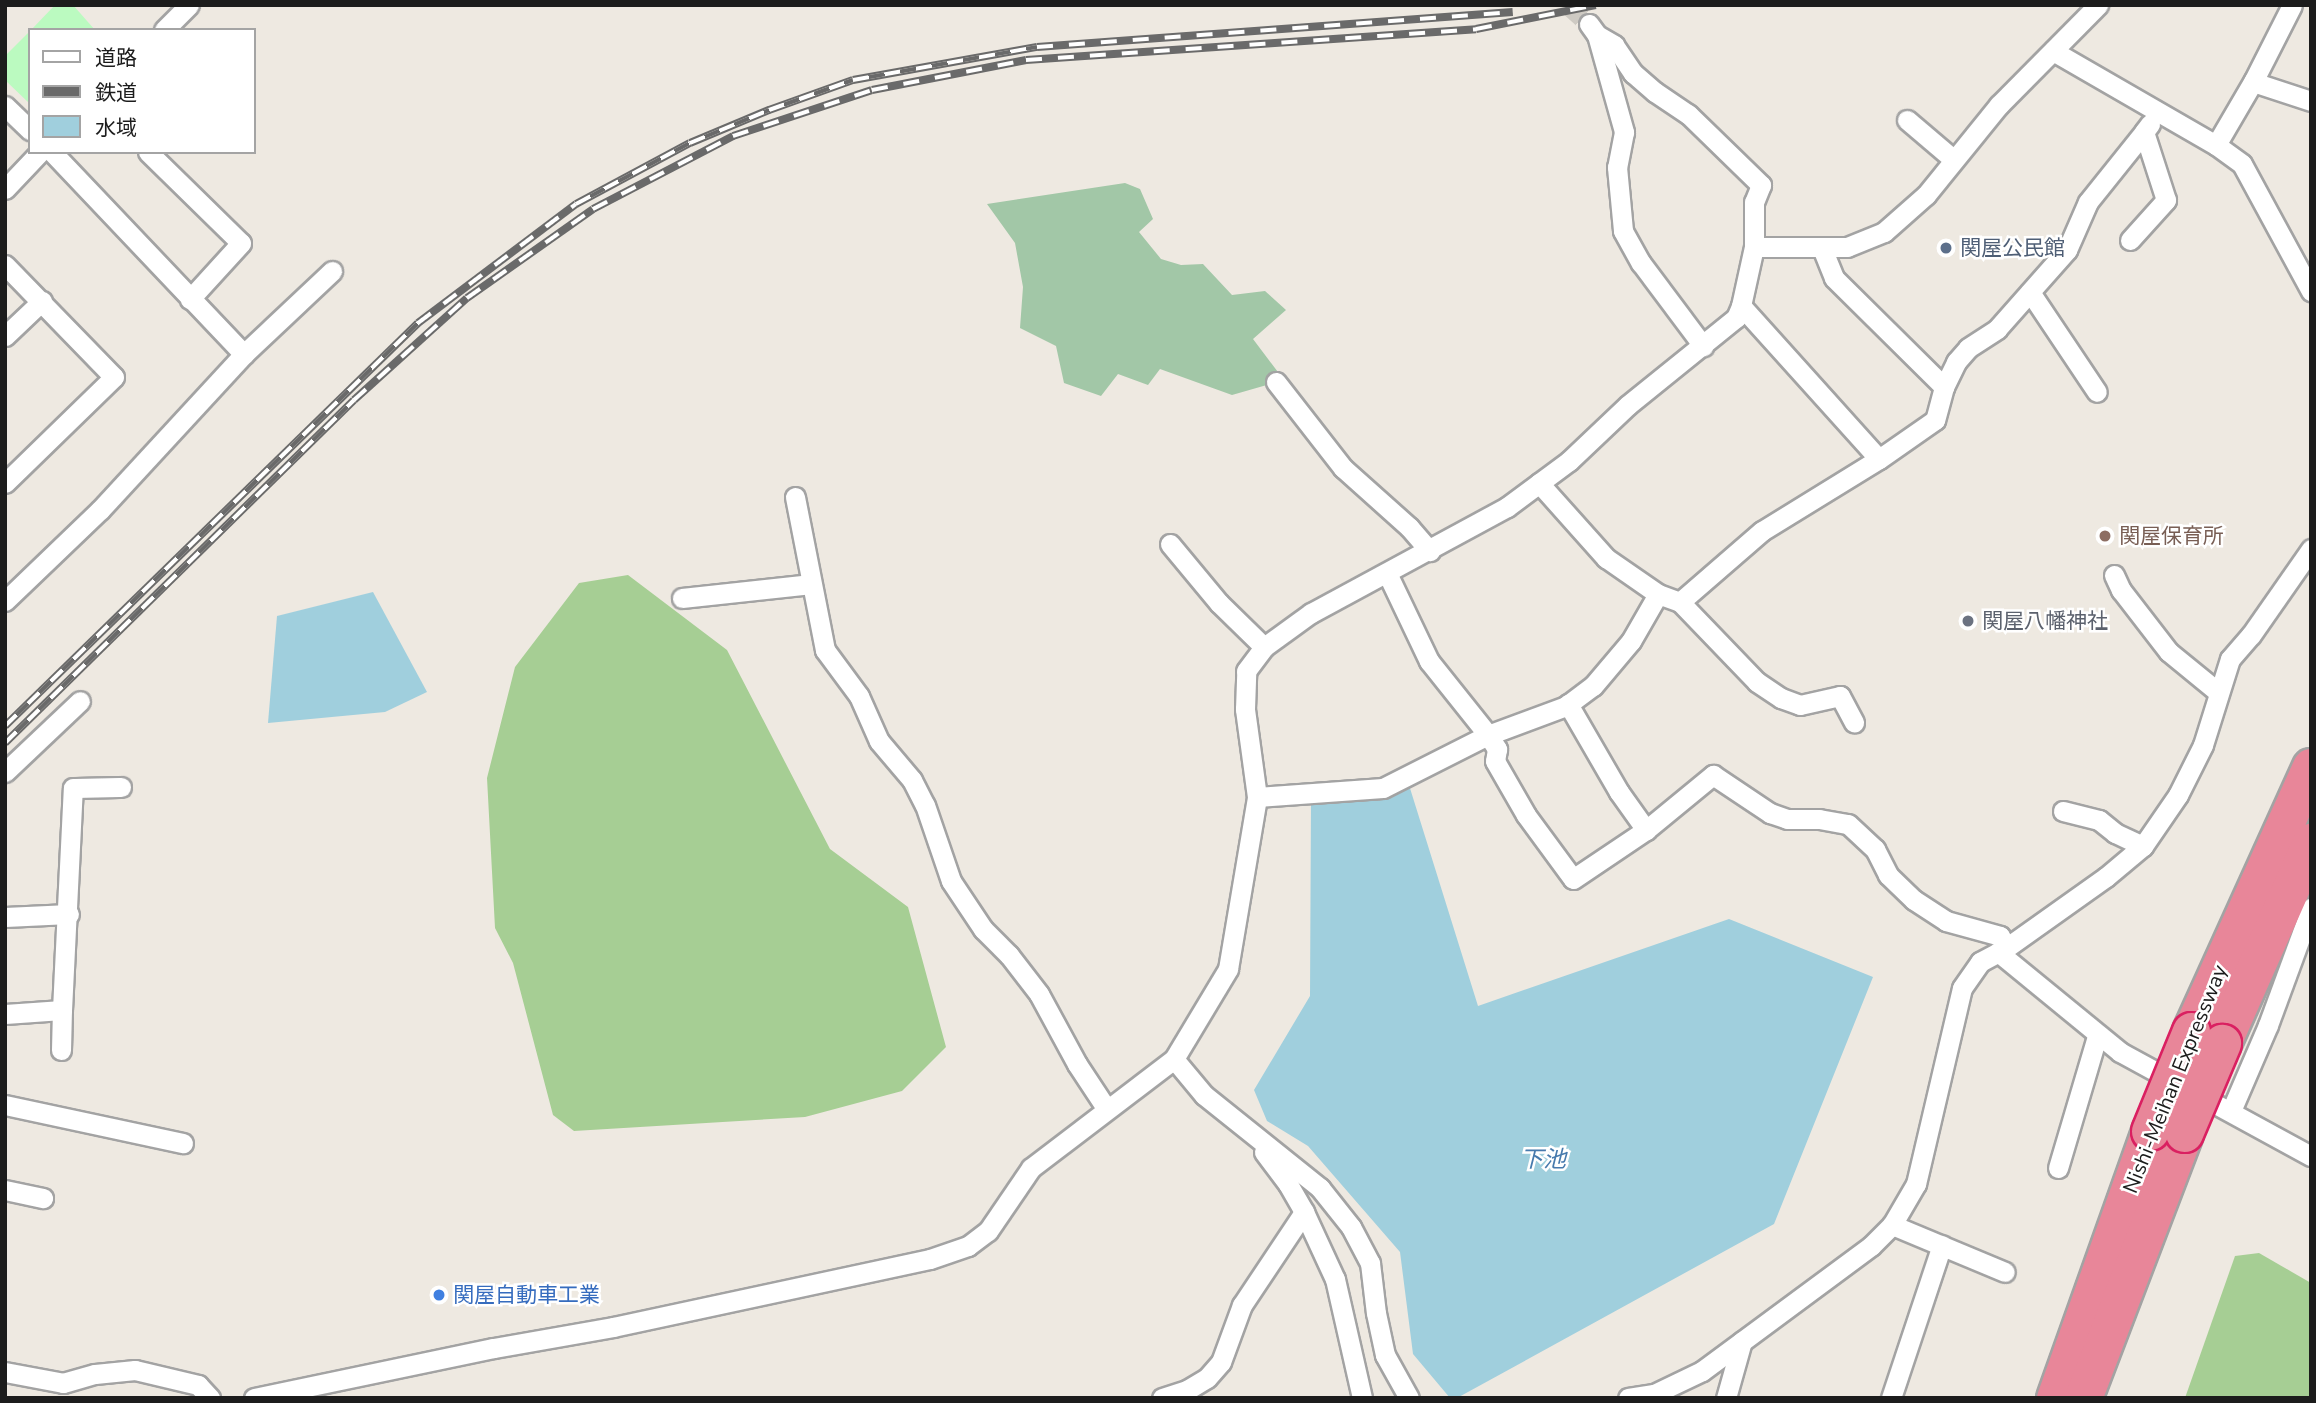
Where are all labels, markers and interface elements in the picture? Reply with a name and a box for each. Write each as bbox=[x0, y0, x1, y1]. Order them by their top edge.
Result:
legend bbox=[28, 28, 256, 154]
text: 道路 bbox=[95, 44, 137, 72]
text: 鉄道 bbox=[95, 79, 137, 107]
text: 水域 bbox=[95, 114, 137, 142]
place label: 関屋公民館 bbox=[1960, 235, 2065, 261]
marker: 関屋公民館 bbox=[1938, 240, 1954, 256]
place label: 関屋保育所 bbox=[2119, 523, 2224, 549]
marker: 関屋保育所 bbox=[2097, 528, 2113, 544]
place label: 関屋八幡神社 bbox=[1982, 608, 2108, 634]
marker: 関屋八幡神社 bbox=[1960, 613, 1976, 629]
street label: Nishi-Meihan Expressway bbox=[2118, 961, 2232, 1197]
water label: 下池 bbox=[1520, 1146, 1566, 1174]
place label: 関屋自動車工業 bbox=[453, 1282, 600, 1308]
marker: 関屋自動車工業 bbox=[431, 1287, 447, 1303]

